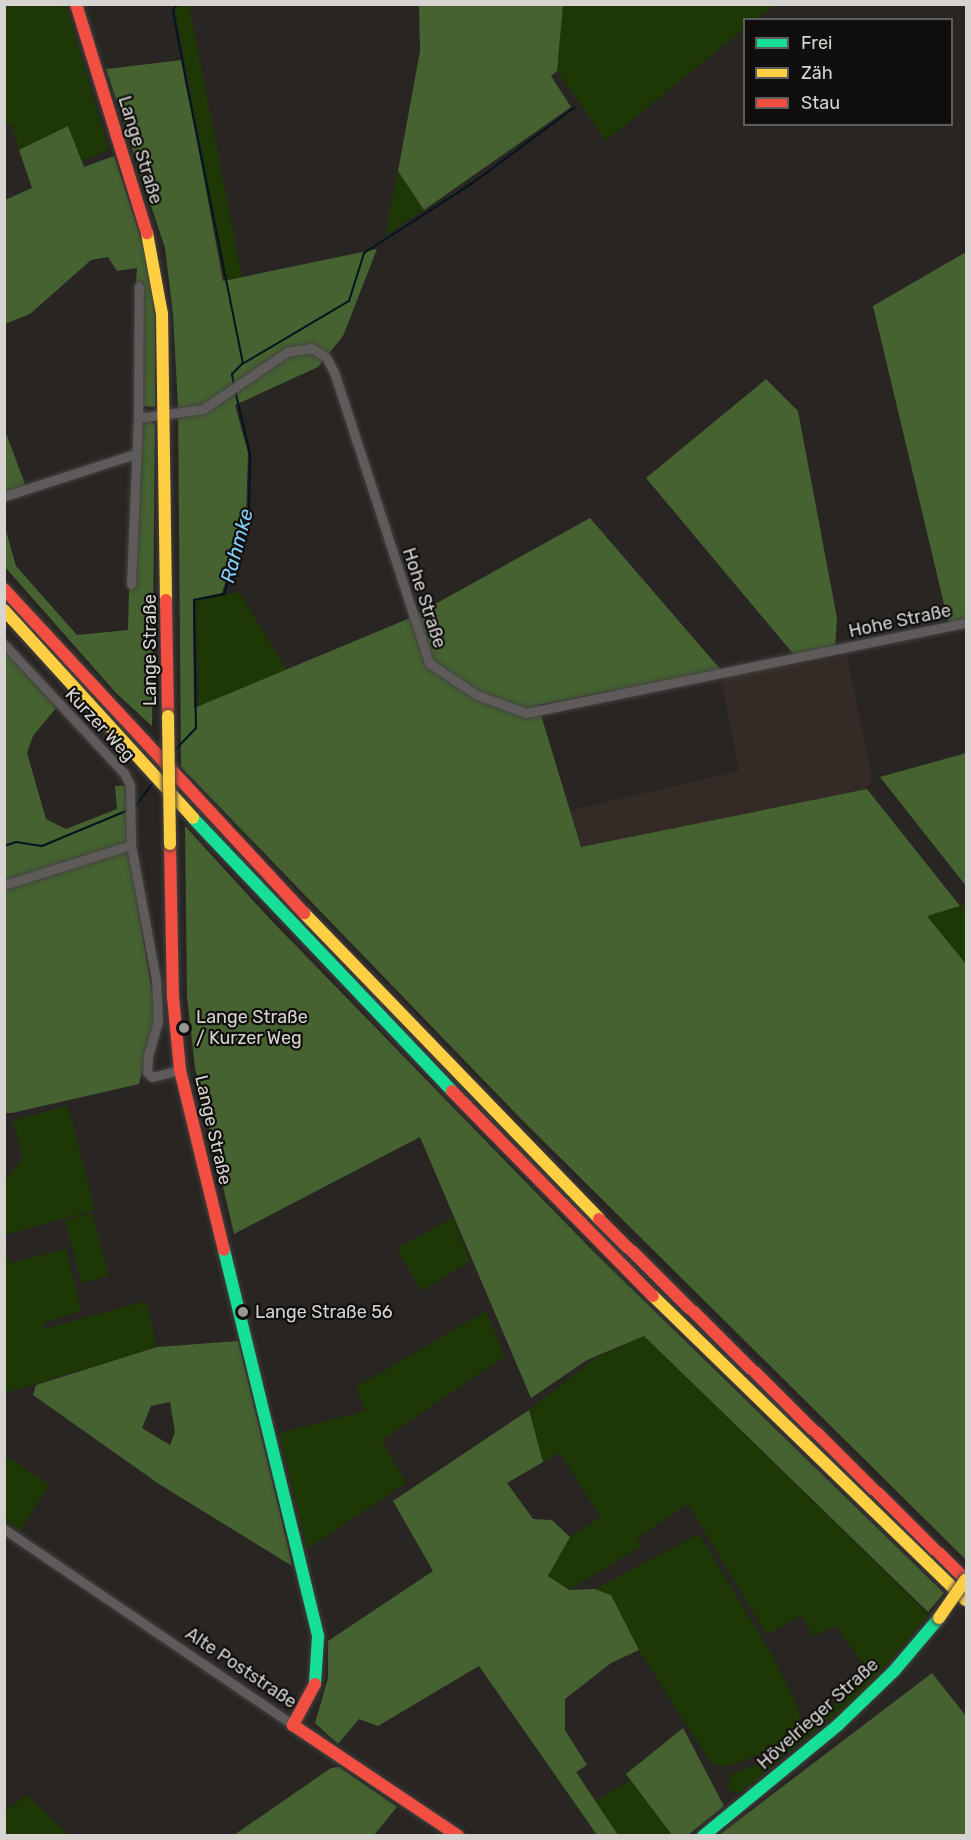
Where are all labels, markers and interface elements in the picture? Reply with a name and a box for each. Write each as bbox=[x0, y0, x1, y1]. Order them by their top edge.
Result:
legend bbox=[743, 18, 953, 126]
text: Frei bbox=[801, 32, 832, 54]
text: Zäh bbox=[801, 62, 833, 84]
text: Stau bbox=[801, 92, 840, 114]
street label: Lange Straße bbox=[113, 93, 167, 207]
water label: Rahmke bbox=[216, 506, 258, 586]
street label: Hohe Straße bbox=[398, 545, 450, 651]
street label: Lange Straße bbox=[139, 594, 161, 706]
street label: Hohe Straße bbox=[847, 600, 953, 642]
street label: Kurzer Weg bbox=[60, 684, 140, 766]
place label: Lange Straße / Kurzer Weg bbox=[196, 1007, 308, 1050]
marker: Lange Straße / Kurzer Weg bbox=[177, 1021, 191, 1035]
street label: Lange Straße bbox=[190, 1073, 236, 1187]
place label: Lange Straße 56 bbox=[255, 1301, 393, 1323]
marker: Lange Straße 56 bbox=[236, 1305, 250, 1319]
street label: Alte Poststraße bbox=[181, 1623, 301, 1713]
street label: Hövelrieger Straße bbox=[753, 1654, 883, 1774]

